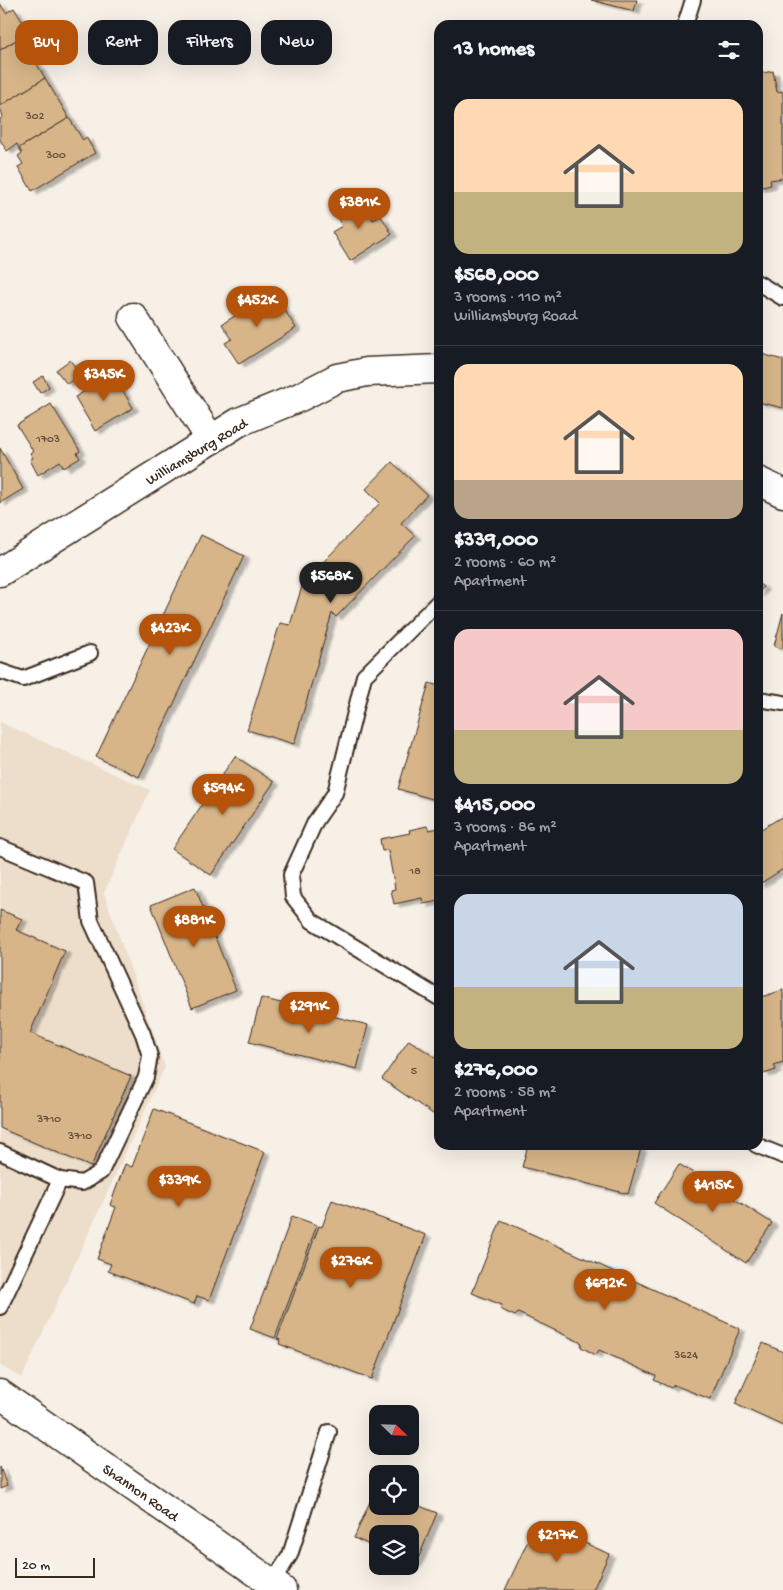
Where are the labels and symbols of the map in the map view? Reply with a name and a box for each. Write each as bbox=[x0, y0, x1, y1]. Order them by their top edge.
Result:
house number: 302 bbox=[25, 110, 45, 124]
house number: 300 bbox=[45, 149, 66, 163]
pin: $381K bbox=[324, 188, 394, 230]
pin: $452K bbox=[222, 286, 292, 328]
pin: $345K bbox=[69, 360, 139, 402]
street label: Williamsburg Road bbox=[143, 415, 252, 490]
house number: 1703 bbox=[35, 433, 60, 447]
pin: $568K bbox=[296, 562, 366, 604]
pin: $423K bbox=[135, 614, 205, 656]
pin: $594K bbox=[188, 774, 258, 816]
house number: 18 bbox=[408, 865, 421, 879]
pin: $881K bbox=[159, 906, 229, 948]
pin: $291K bbox=[274, 992, 344, 1034]
house number: 5 bbox=[411, 1065, 417, 1079]
house number: 3710 bbox=[36, 1113, 61, 1127]
house number: 3710 bbox=[67, 1130, 92, 1144]
pin: $339K bbox=[144, 1166, 214, 1208]
pin: $415K bbox=[678, 1170, 748, 1213]
pin: $276K bbox=[316, 1246, 386, 1289]
pin: $692K bbox=[570, 1268, 640, 1311]
house number: 3624 bbox=[673, 1349, 698, 1363]
north arrow bbox=[369, 1405, 419, 1455]
street label: Shannon Road bbox=[98, 1461, 182, 1527]
pin: $217K bbox=[522, 1520, 592, 1563]
scale bar bbox=[15, 1555, 95, 1578]

